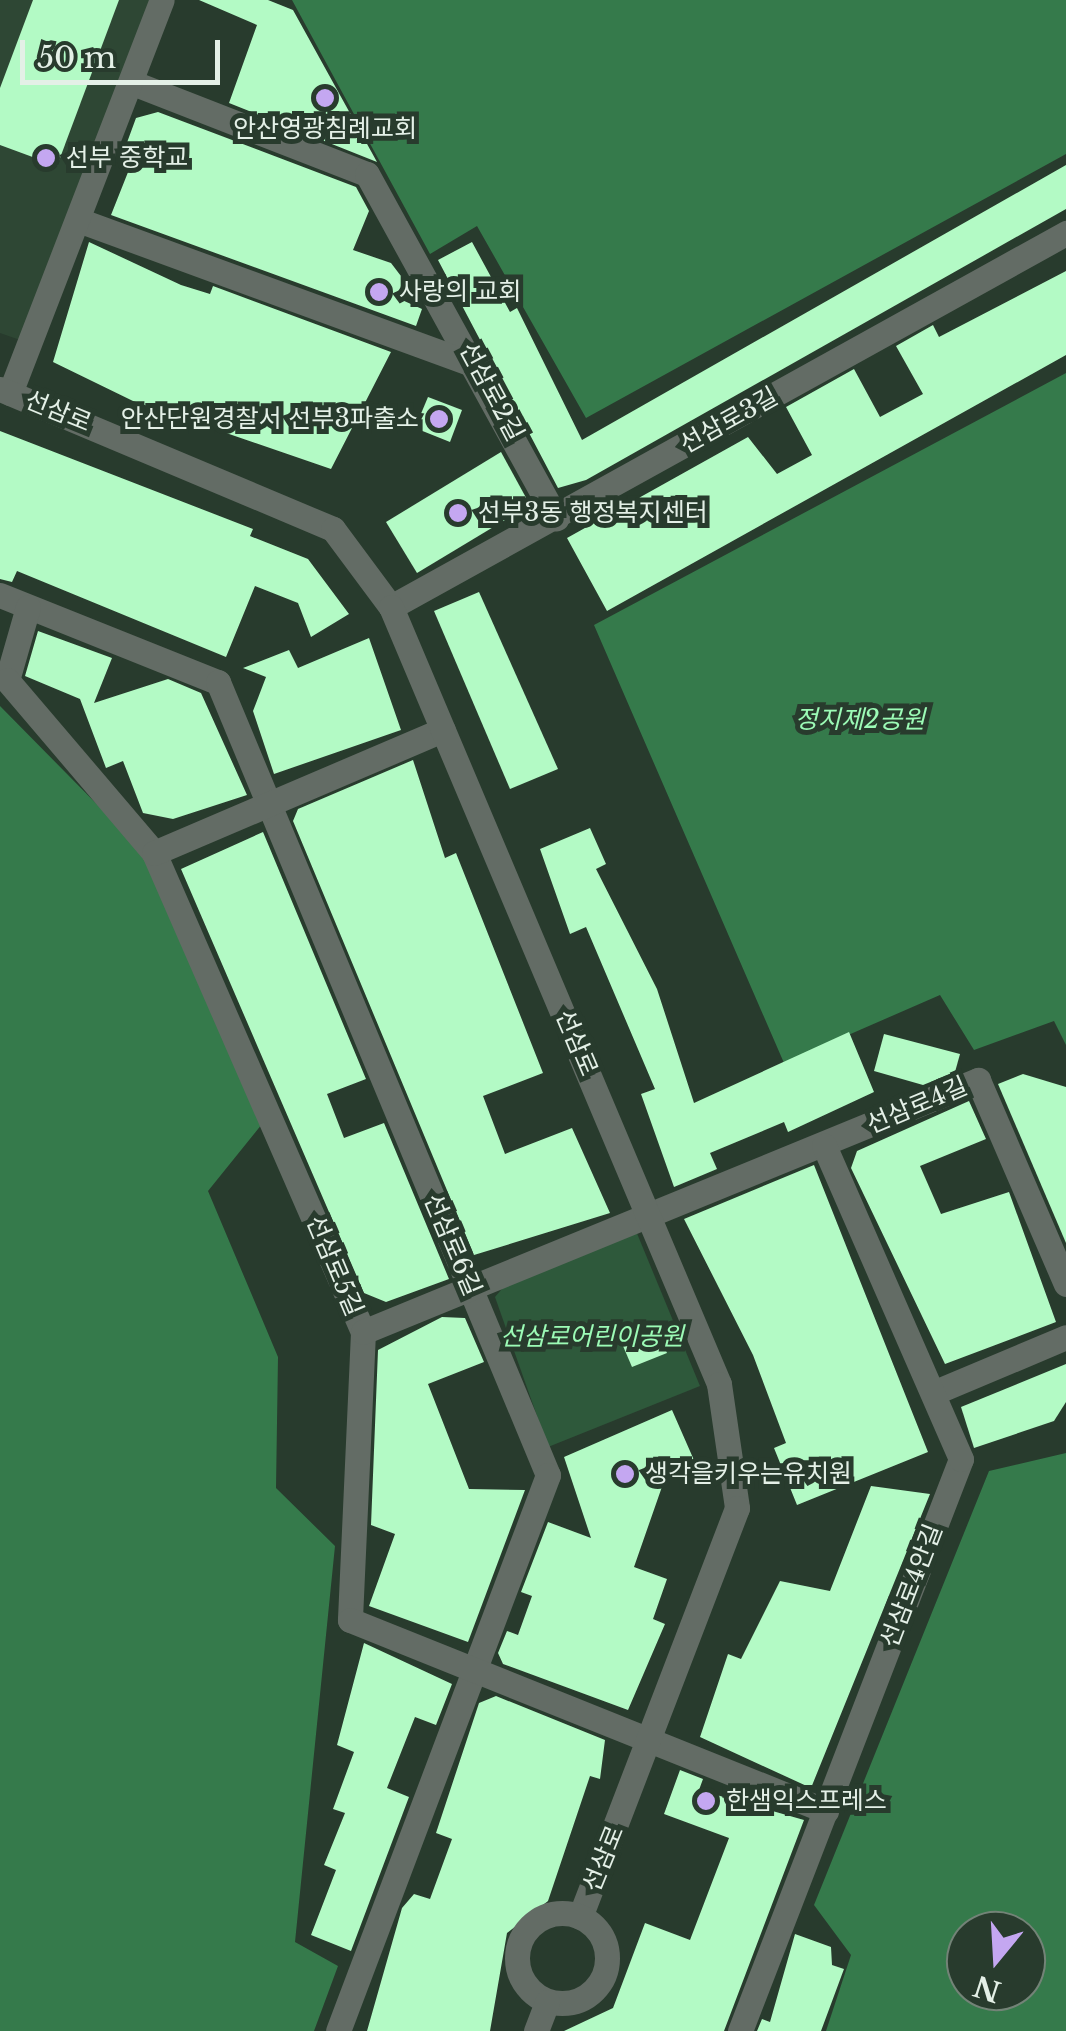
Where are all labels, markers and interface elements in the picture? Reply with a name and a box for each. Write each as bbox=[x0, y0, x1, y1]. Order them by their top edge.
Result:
scale bar bbox=[25, 20, 225, 82]
text: 50 m bbox=[37, 39, 116, 76]
marker: 안산영광침례교회 bbox=[314, 87, 336, 109]
place label: 안산영광침례교회 bbox=[233, 114, 417, 144]
place label: 선부 중학교 bbox=[66, 143, 188, 173]
marker: 선부 중학교 bbox=[35, 147, 57, 169]
place label: 사랑의 교회 bbox=[399, 277, 521, 307]
marker: 사랑의 교회 bbox=[368, 281, 390, 303]
street label: 선삼로2길 bbox=[453, 338, 529, 446]
street label: 선삼로3길 bbox=[675, 382, 783, 460]
street label: 선삼로 bbox=[20, 385, 96, 439]
place label: 안산단원경찰서 선부3파출소 bbox=[120, 404, 419, 434]
marker: 안산단원경찰서 선부3파출소 bbox=[428, 408, 450, 430]
place label: 선부3동 행정복지센터 bbox=[478, 498, 708, 528]
marker: 선부3동 행정복지센터 bbox=[447, 502, 469, 524]
park label: 정지제2공원 bbox=[795, 705, 925, 735]
street label: 선삼로 bbox=[549, 1005, 603, 1081]
street label: 선삼로4길 bbox=[862, 1071, 972, 1141]
street label: 선삼로6길 bbox=[417, 1189, 487, 1301]
street label: 선삼로5길 bbox=[299, 1211, 369, 1321]
park label: 선삼로어린이공원 bbox=[500, 1322, 684, 1352]
place label: 생각을키우는유치원 bbox=[645, 1459, 852, 1489]
marker: 생각을키우는유치원 bbox=[614, 1463, 636, 1485]
street label: 선삼로4안길 bbox=[875, 1520, 949, 1652]
place label: 한샘익스프레스 bbox=[726, 1786, 887, 1816]
marker: 한샘익스프레스 bbox=[695, 1790, 717, 1812]
street label: 선삼로 bbox=[577, 1821, 631, 1897]
north arrow bbox=[946, 1911, 1046, 2011]
text: N bbox=[969, 1967, 1005, 2009]

